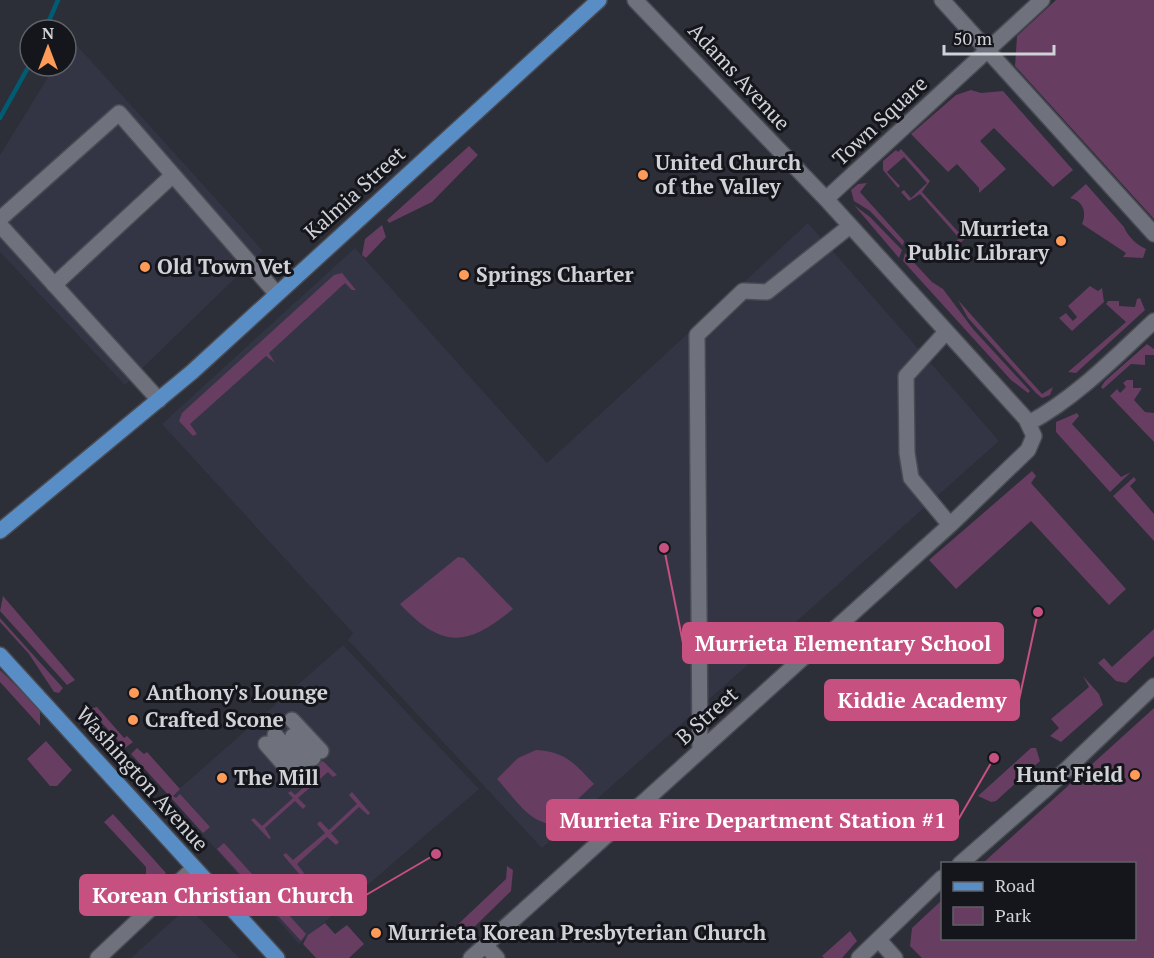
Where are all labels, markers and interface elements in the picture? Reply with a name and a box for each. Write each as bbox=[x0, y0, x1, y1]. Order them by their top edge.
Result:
street label: Adams Avenue bbox=[683, 17, 797, 136]
north arrow bbox=[18, 18, 78, 78]
scale bar bbox=[944, 18, 1054, 56]
text: N bbox=[42, 22, 54, 44]
text: 50 m bbox=[953, 26, 993, 50]
street label: Town Square bbox=[826, 69, 933, 171]
street label: Kalmia Street bbox=[298, 139, 411, 245]
place label: United Church of the Valley bbox=[655, 148, 802, 200]
marker: United Church of the Valley bbox=[636, 168, 650, 182]
place label: Murrieta Public Library bbox=[908, 214, 1050, 266]
marker: Murrieta Public Library bbox=[1054, 234, 1068, 248]
place label: Old Town Vet bbox=[157, 252, 292, 280]
marker: Old Town Vet bbox=[138, 260, 152, 274]
place label: Springs Charter bbox=[476, 260, 634, 288]
marker: Springs Charter bbox=[457, 268, 471, 282]
callout: Murrieta Elementary School bbox=[683, 623, 1003, 663]
text: Murrieta Elementary School bbox=[695, 628, 991, 657]
place label: Anthony's Lounge bbox=[146, 678, 328, 706]
street label: B Street bbox=[669, 680, 743, 750]
callout: Kiddie Academy bbox=[825, 680, 1019, 720]
text: Kiddie Academy bbox=[837, 685, 1007, 714]
marker: Anthony's Lounge bbox=[127, 686, 141, 700]
street label: Washington Avenue bbox=[70, 700, 215, 857]
place label: Crafted Scone bbox=[145, 705, 284, 733]
marker: Crafted Scone bbox=[126, 713, 140, 727]
place label: Hunt Field bbox=[1016, 760, 1123, 788]
place label: The Mill bbox=[234, 763, 319, 791]
marker: Hunt Field bbox=[1128, 768, 1142, 782]
marker: The Mill bbox=[215, 771, 229, 785]
callout: Murrieta Fire Department Station #1 bbox=[547, 800, 958, 840]
text: Murrieta Fire Department Station #1 bbox=[560, 805, 946, 834]
legend bbox=[941, 862, 1136, 940]
text: Road bbox=[995, 873, 1035, 897]
callout: Korean Christian Church bbox=[80, 875, 366, 915]
text: Korean Christian Church bbox=[92, 880, 354, 909]
text: Park bbox=[995, 903, 1032, 927]
place label: Murrieta Korean Presbyterian Church bbox=[388, 918, 767, 946]
marker: Murrieta Korean Presbyterian Church bbox=[369, 926, 383, 940]

